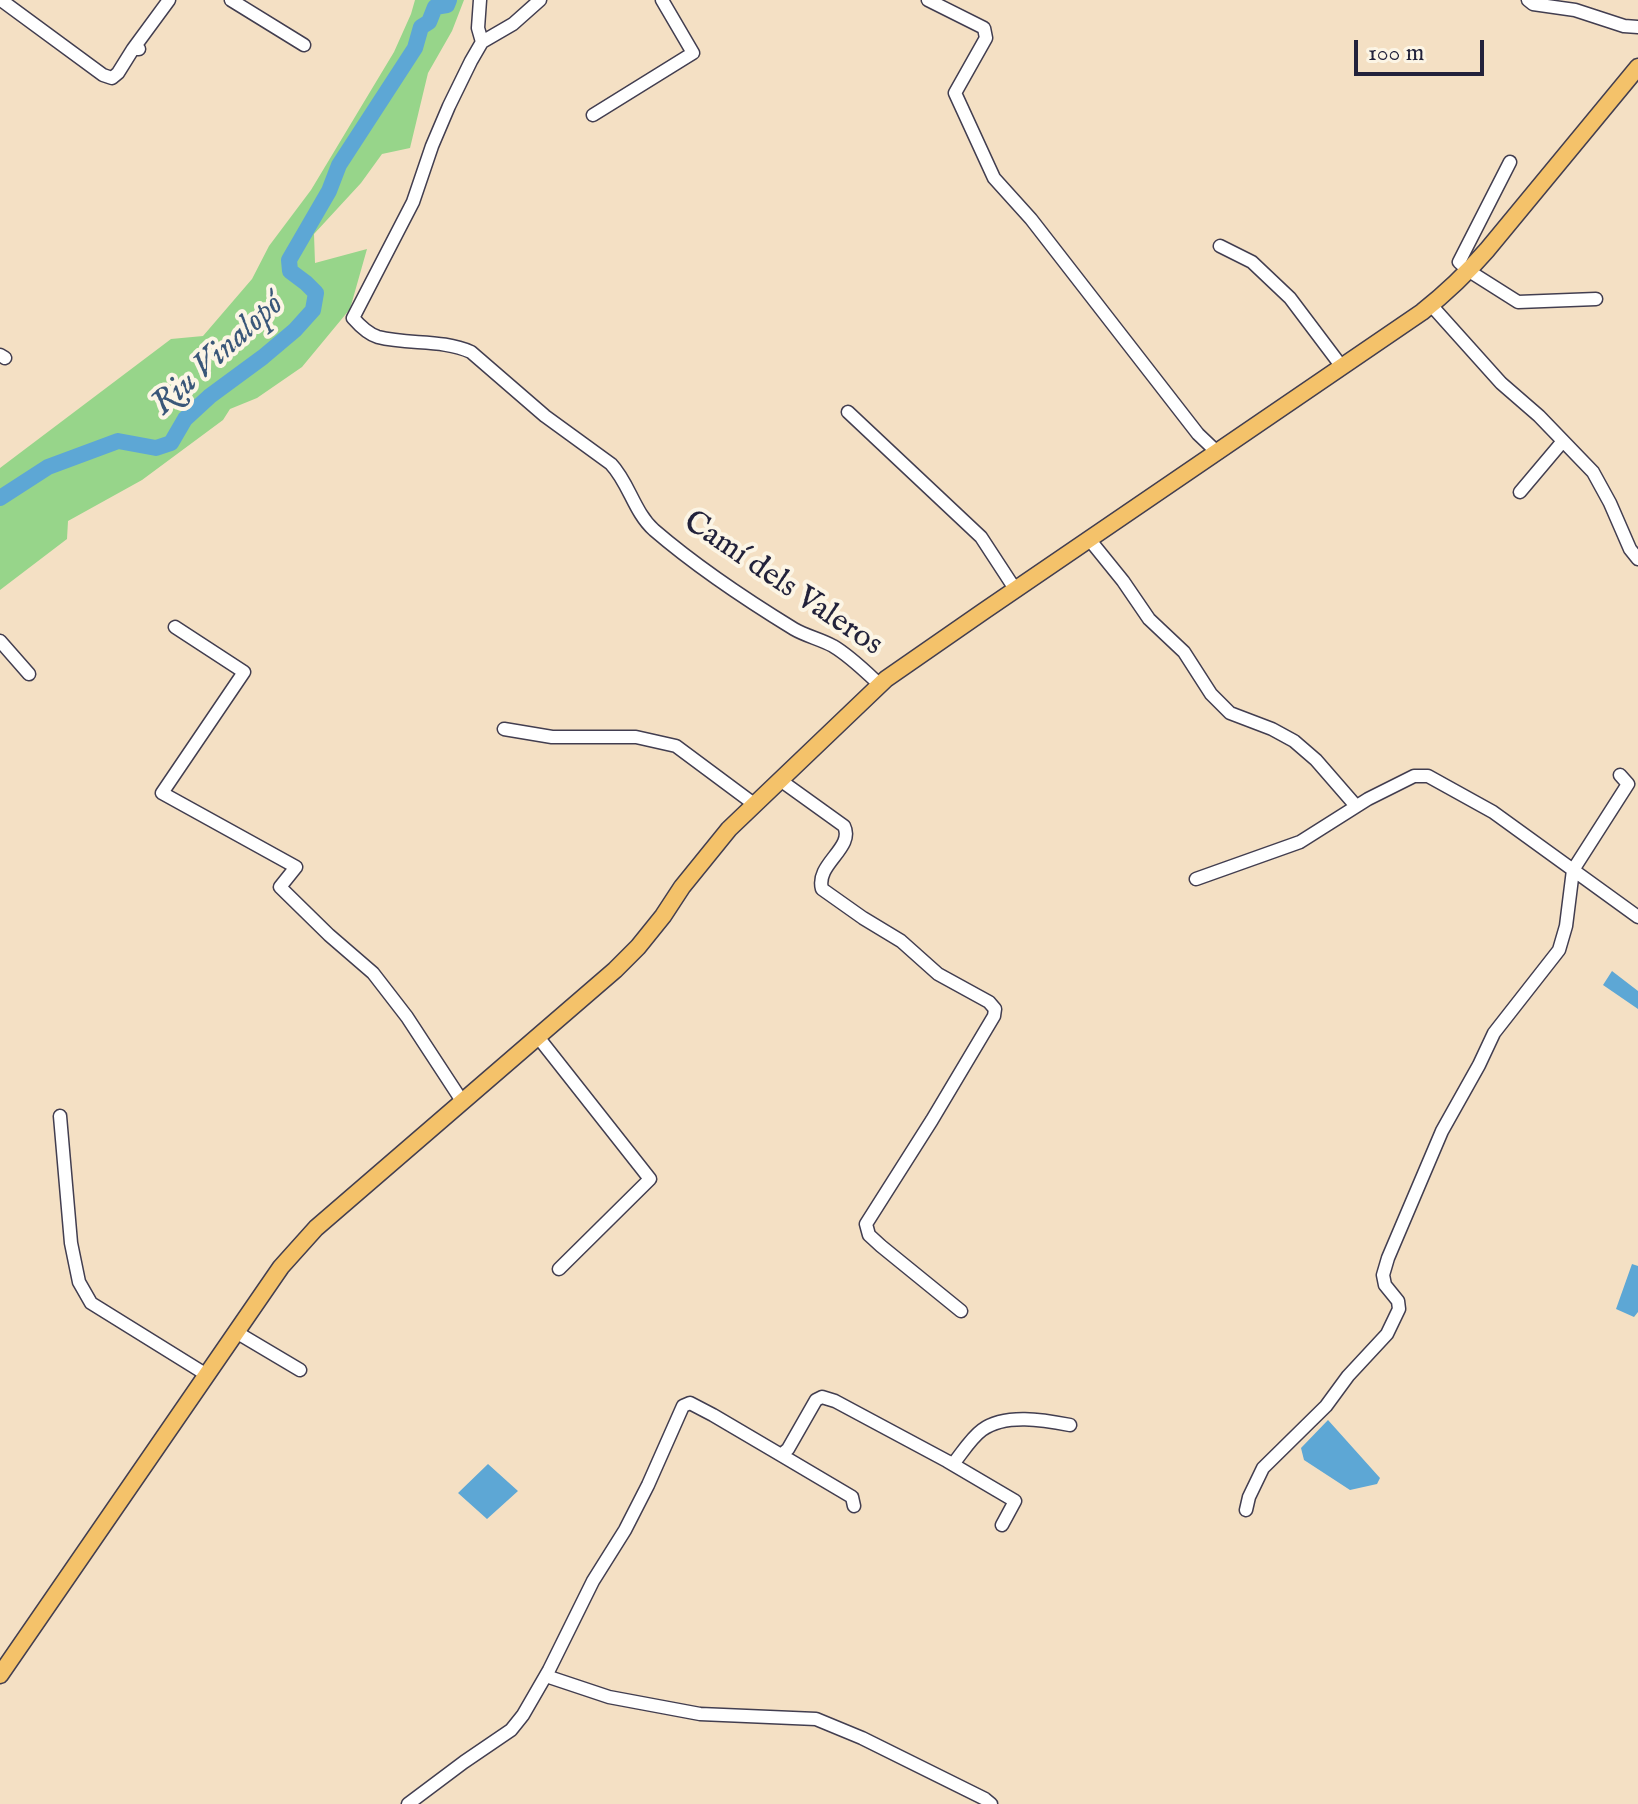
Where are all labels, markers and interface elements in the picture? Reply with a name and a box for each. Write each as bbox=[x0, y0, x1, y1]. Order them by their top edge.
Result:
scale bar bbox=[1358, 24, 1488, 74]
text: 100 m bbox=[1368, 38, 1424, 69]
water label: Riu Vinalopó bbox=[145, 286, 293, 426]
street label: Camí dels Valeros bbox=[675, 504, 889, 666]

